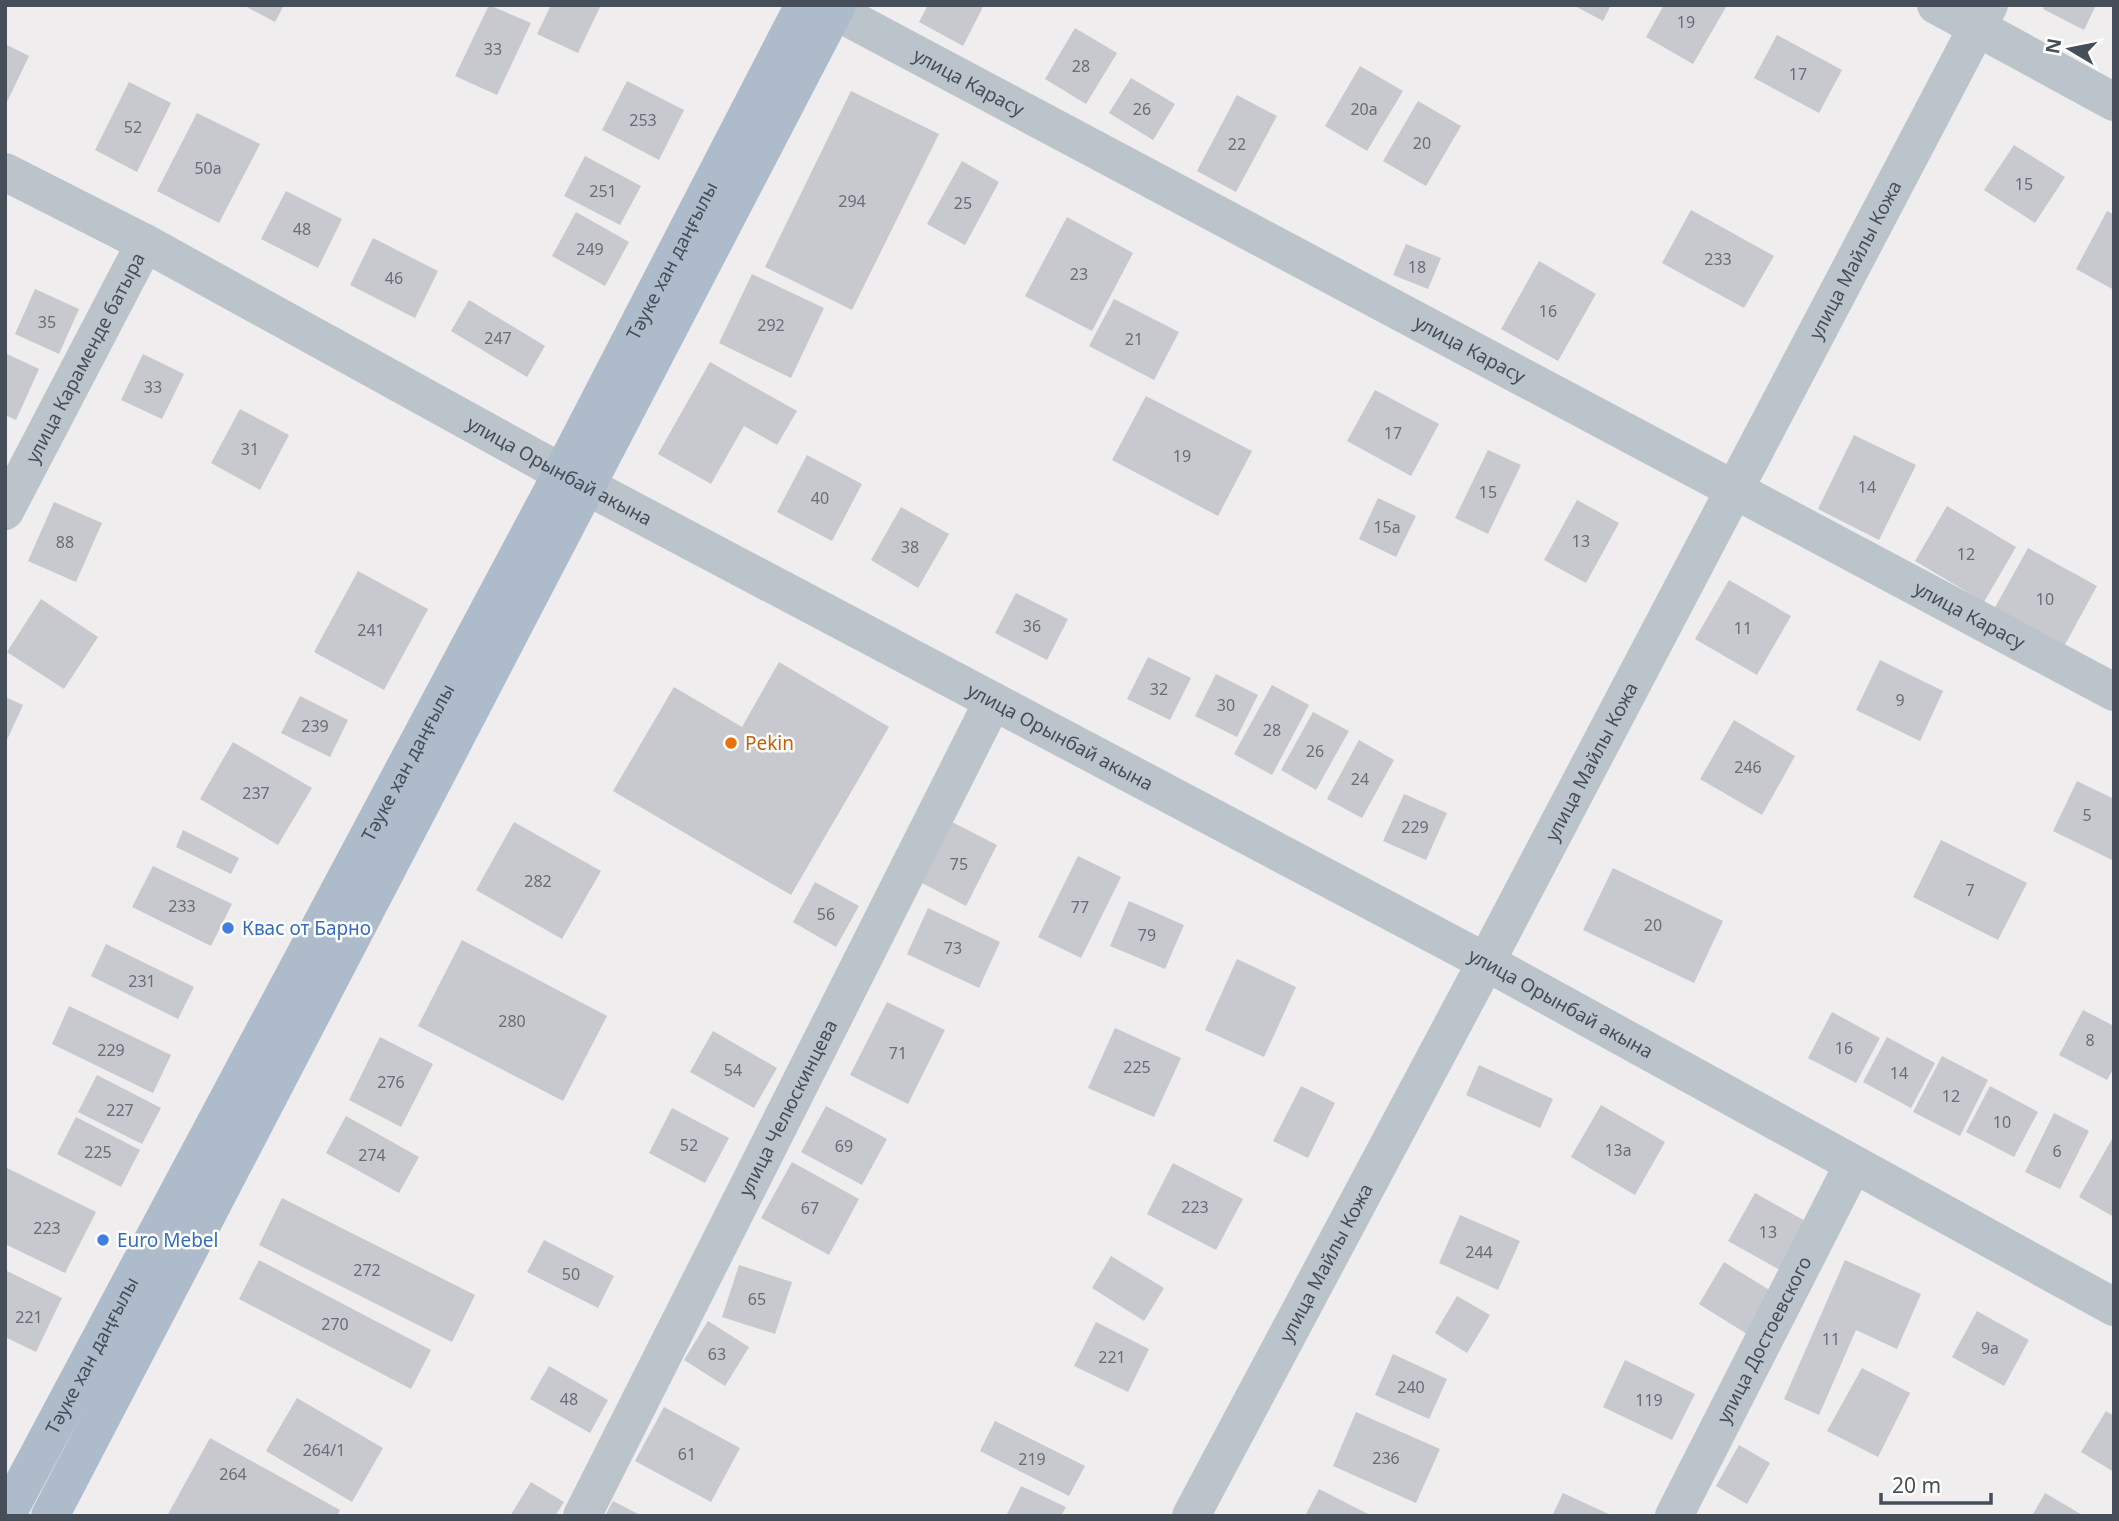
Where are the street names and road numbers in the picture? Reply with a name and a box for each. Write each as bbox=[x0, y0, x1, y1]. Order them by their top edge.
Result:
street label: улица Карасу bbox=[909, 42, 1029, 122]
street label: улица Майлы Кожа bbox=[1803, 176, 1908, 344]
street label: Тәуке хан даңғылы bbox=[620, 177, 724, 344]
street label: улица Караменде батыра bbox=[19, 248, 151, 467]
street label: улица Карасу bbox=[1410, 309, 1530, 389]
street label: улица Орынбай акына bbox=[462, 410, 657, 531]
street label: улица Карасу bbox=[1910, 575, 2030, 656]
street label: улица Орынбай акына bbox=[963, 677, 1158, 797]
street label: улица Майлы Кожа bbox=[1539, 678, 1644, 846]
street label: Тәуке хан даңғылы bbox=[355, 679, 460, 846]
street label: улица Орынбай акына bbox=[1464, 942, 1658, 1064]
street label: улица Челюскинцева bbox=[732, 1015, 843, 1201]
street label: улица Майлы Кожа bbox=[1273, 1179, 1379, 1346]
street label: улица Достоевского bbox=[1710, 1252, 1817, 1428]
street label: Тәуке хан даңғылы bbox=[39, 1272, 144, 1439]

